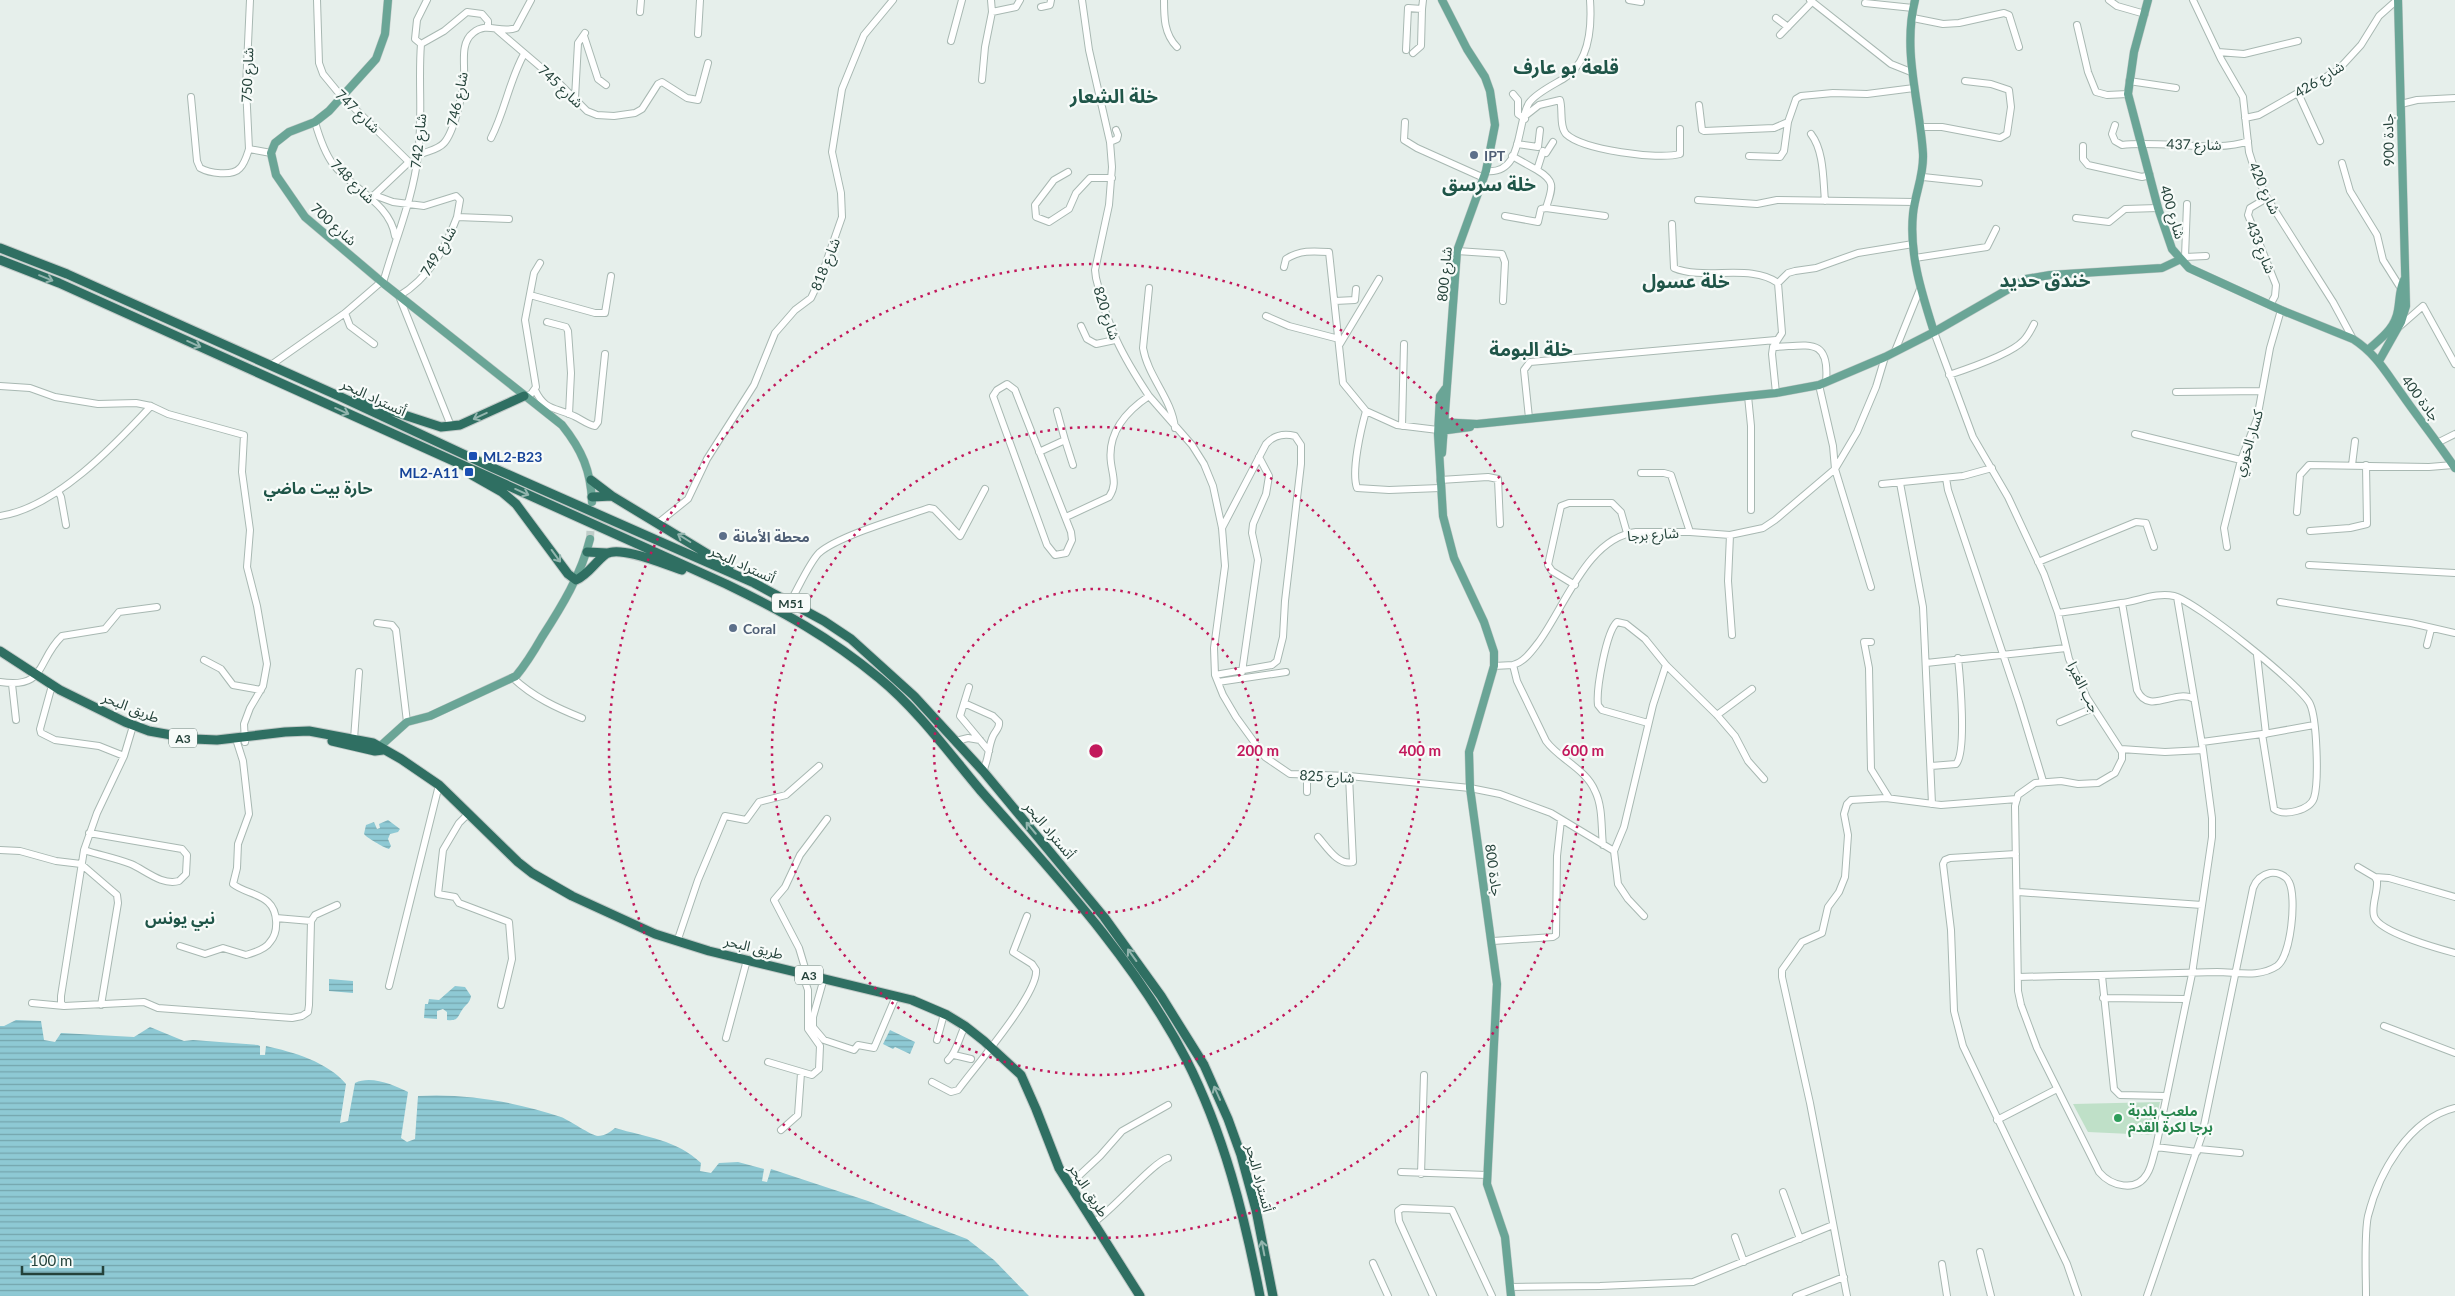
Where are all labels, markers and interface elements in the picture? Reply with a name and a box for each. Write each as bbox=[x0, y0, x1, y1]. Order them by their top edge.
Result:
street label: شارع 750 bbox=[238, 47, 259, 103]
district label: قلعة بو عارف bbox=[1513, 55, 1619, 79]
street label: شارع 426 bbox=[2291, 57, 2349, 103]
street label: شارع 745 bbox=[533, 61, 587, 113]
street label: شارع 746 bbox=[443, 70, 474, 128]
district label: خلة الشعار bbox=[1069, 84, 1158, 108]
street label: شارع 747 bbox=[330, 86, 384, 138]
street label: شارع 742 bbox=[407, 113, 432, 170]
street label: جادة 900 bbox=[2379, 114, 2397, 166]
street label: شارع 437 bbox=[2166, 135, 2222, 156]
place label: IPT bbox=[1484, 147, 1506, 164]
marker: IPT bbox=[1468, 149, 1480, 161]
street label: شارع 748 bbox=[325, 155, 379, 209]
street label: شارع 420 bbox=[2243, 159, 2284, 218]
district label: خلة سرسق bbox=[1442, 172, 1536, 196]
street label: شارع 400 bbox=[2154, 183, 2189, 242]
street label: شارع 700 bbox=[306, 199, 360, 251]
street label: شارع 433 bbox=[2240, 218, 2279, 277]
street label: شارع 749 bbox=[416, 223, 462, 281]
street label: شارع 818 bbox=[807, 235, 846, 294]
street label: شارع 800 bbox=[1433, 246, 1458, 303]
district label: خندق حديد bbox=[2000, 268, 2091, 291]
district label: خلة عسول bbox=[1642, 269, 1730, 293]
one-way arrow bbox=[38, 274, 53, 283]
street label: شارع 820 bbox=[1088, 284, 1124, 343]
district label: خلة البومة bbox=[1489, 337, 1573, 360]
one-way arrow bbox=[186, 340, 201, 349]
street label: جادة 400 bbox=[2398, 372, 2444, 424]
street label: أتستراد البحر bbox=[338, 374, 410, 421]
one-way arrow bbox=[334, 407, 349, 416]
street label: كسار الخوري bbox=[2230, 407, 2269, 479]
one-way arrow bbox=[473, 412, 488, 421]
place label: ML2-B23 bbox=[483, 448, 542, 465]
marker: ML2-B23 bbox=[467, 450, 479, 462]
place label: ML2-A11 bbox=[399, 464, 459, 481]
marker: ML2-A11 bbox=[463, 466, 475, 478]
district label: حارة بيت ماضي bbox=[263, 478, 373, 501]
one-way arrow bbox=[514, 487, 529, 497]
street label: شارع برجا bbox=[1626, 524, 1680, 547]
place label: محطة الأمانة bbox=[733, 528, 810, 545]
marker: محطة الأمانة bbox=[717, 530, 729, 542]
one-way arrow bbox=[677, 533, 691, 543]
street label: أتستراد البحر bbox=[707, 541, 779, 588]
one-way arrow bbox=[550, 549, 561, 562]
road number: M51 bbox=[772, 594, 810, 612]
place label: Coral bbox=[743, 620, 776, 637]
marker: Coral bbox=[727, 622, 739, 634]
street label: جب الغبرا bbox=[2063, 659, 2104, 716]
street label: طريق البحر bbox=[98, 688, 162, 728]
road number: A3 bbox=[169, 728, 197, 748]
text: 200 m bbox=[1237, 741, 1279, 759]
text: 400 m bbox=[1399, 741, 1441, 759]
text: 600 m bbox=[1562, 741, 1604, 759]
centre of rings bbox=[1087, 742, 1105, 760]
street label: شارع 825 bbox=[1299, 766, 1355, 789]
street label: أتستراد البحر bbox=[1020, 797, 1079, 863]
one-way arrow bbox=[1025, 822, 1036, 835]
street label: جادة 800 bbox=[1482, 843, 1506, 897]
district label: نبي يونس bbox=[145, 908, 215, 931]
street label: طريق البحر bbox=[721, 931, 785, 964]
one-way arrow bbox=[1127, 948, 1137, 962]
road number: A3 bbox=[795, 966, 823, 984]
one-way arrow bbox=[1212, 1086, 1222, 1101]
place label: ملعب بلدبة برجا لكرة القدم bbox=[2128, 1102, 2213, 1138]
marker: ملعب بلدبة برجا لكرة القدم bbox=[2112, 1112, 2124, 1124]
street label: أتستراد البحر bbox=[1242, 1141, 1277, 1215]
street label: طريق البحر bbox=[1063, 1159, 1112, 1221]
one-way arrow bbox=[1258, 1241, 1268, 1257]
scale bar bbox=[22, 1244, 104, 1276]
text: 100 m bbox=[30, 1251, 72, 1269]

